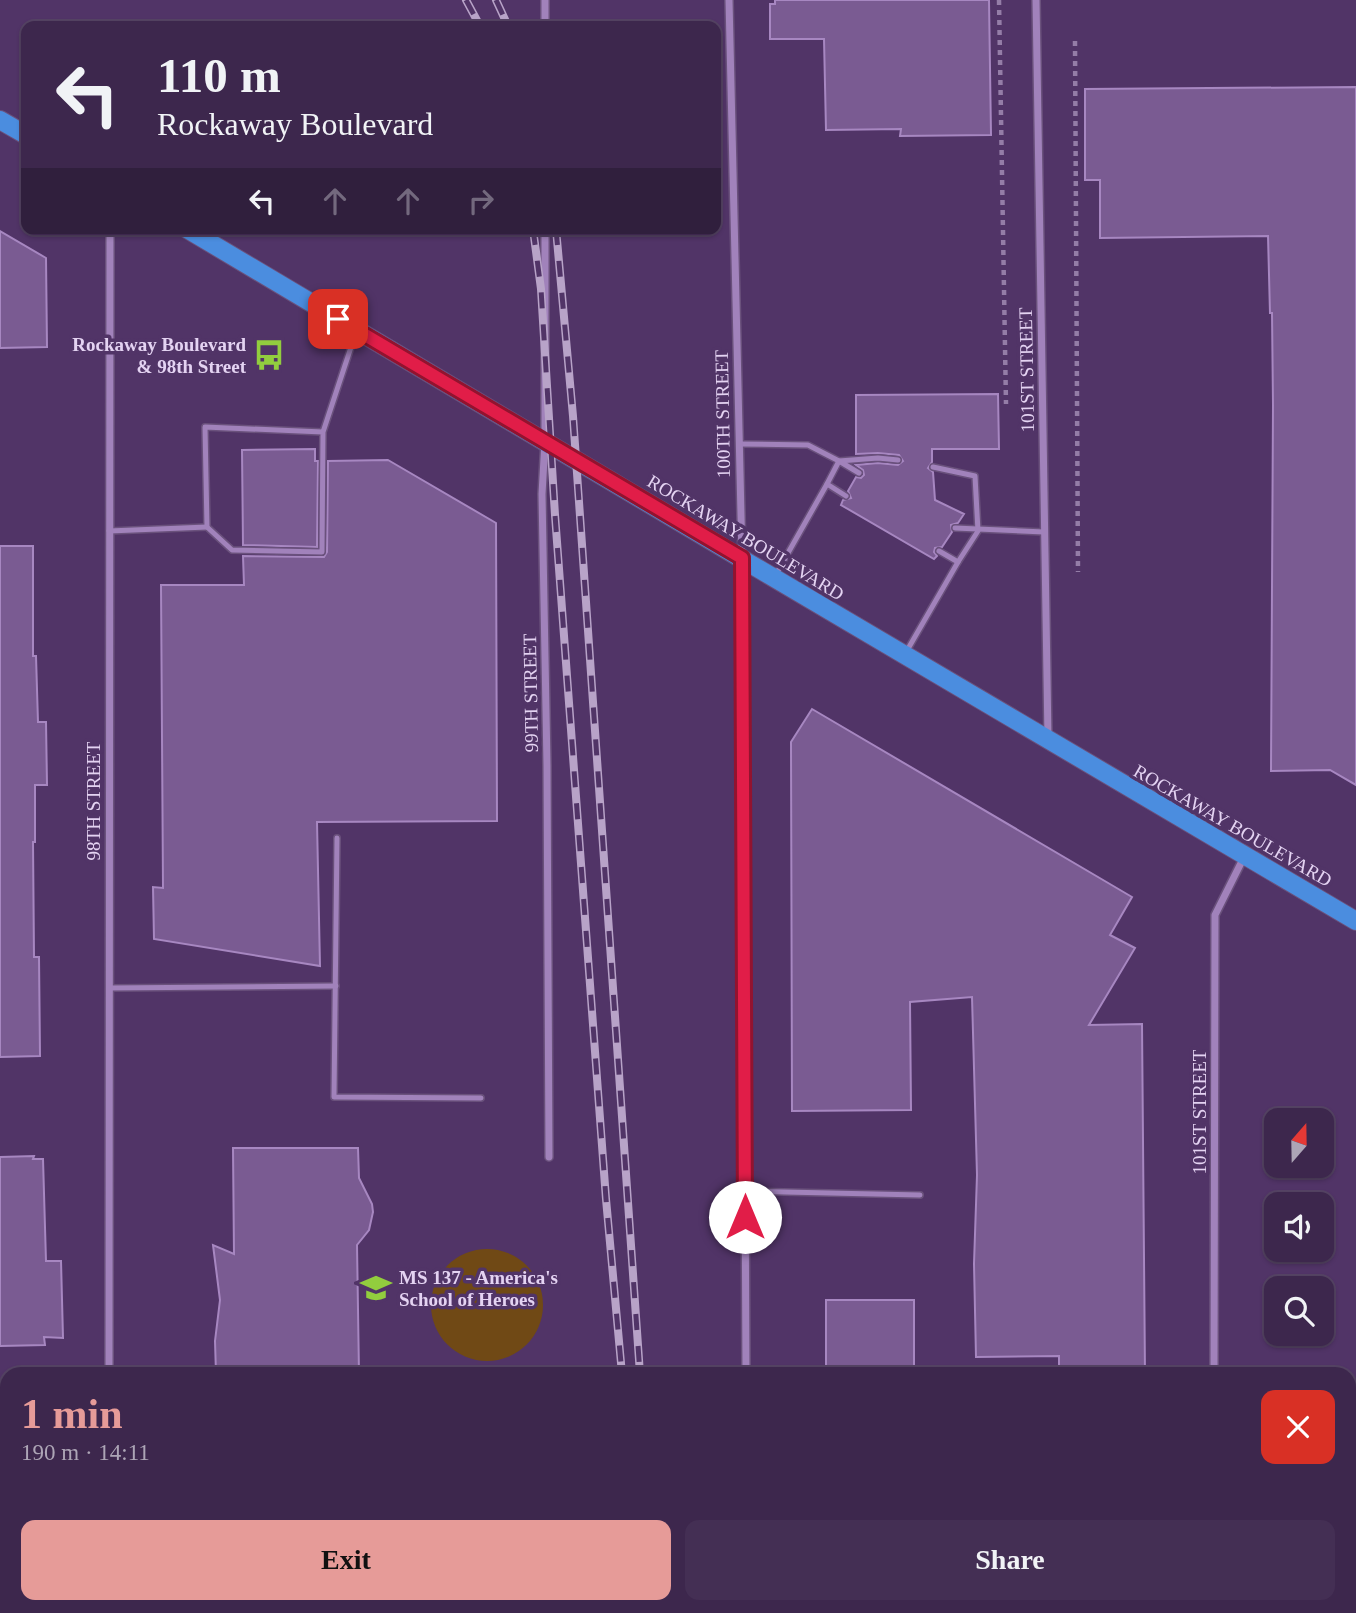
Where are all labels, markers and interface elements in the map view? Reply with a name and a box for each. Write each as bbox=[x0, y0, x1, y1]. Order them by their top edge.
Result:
text: 110 m bbox=[157, 48, 281, 103]
icon: left bbox=[42, 49, 133, 140]
text: Rockaway Boulevard bbox=[157, 106, 433, 142]
icon: left bbox=[243, 182, 281, 220]
icon: ahead bbox=[316, 182, 354, 220]
icon: ahead bbox=[389, 182, 427, 220]
icon: right bbox=[462, 182, 500, 220]
pin bbox=[308, 289, 368, 349]
icon: arrive bbox=[319, 300, 357, 338]
street label: 101ST STREET bbox=[1015, 307, 1038, 433]
place label: Rockaway Boulevard & 98th Street bbox=[72, 334, 247, 377]
bus stop icon: Rockaway Boulevard & 98th Street bbox=[252, 338, 286, 372]
street label: 100TH STREET bbox=[711, 349, 734, 478]
street label: ROCKAWAY BOULEVARD bbox=[644, 470, 848, 604]
street label: 99TH STREET bbox=[519, 633, 542, 753]
street label: 98TH STREET bbox=[83, 741, 104, 860]
street label: ROCKAWAY BOULEVARD bbox=[1130, 760, 1336, 891]
street label: 101ST STREET bbox=[1189, 1049, 1210, 1174]
north arrow bbox=[1264, 1108, 1334, 1178]
map controls bbox=[1264, 1108, 1334, 1346]
position arrow bbox=[708, 1180, 782, 1254]
button: sound bbox=[1264, 1192, 1334, 1262]
place label: MS 137 - America's School of Heroes bbox=[399, 1267, 558, 1310]
school or university icon: MS 137 - America's School of Heroes bbox=[359, 1271, 393, 1305]
button: search bbox=[1264, 1276, 1334, 1346]
button: close bbox=[1261, 1390, 1335, 1464]
text: 1 min bbox=[21, 1391, 123, 1437]
text: 190 m · 14:11 bbox=[21, 1440, 150, 1465]
button: Exit bbox=[21, 1520, 671, 1600]
button: Share bbox=[685, 1520, 1335, 1600]

